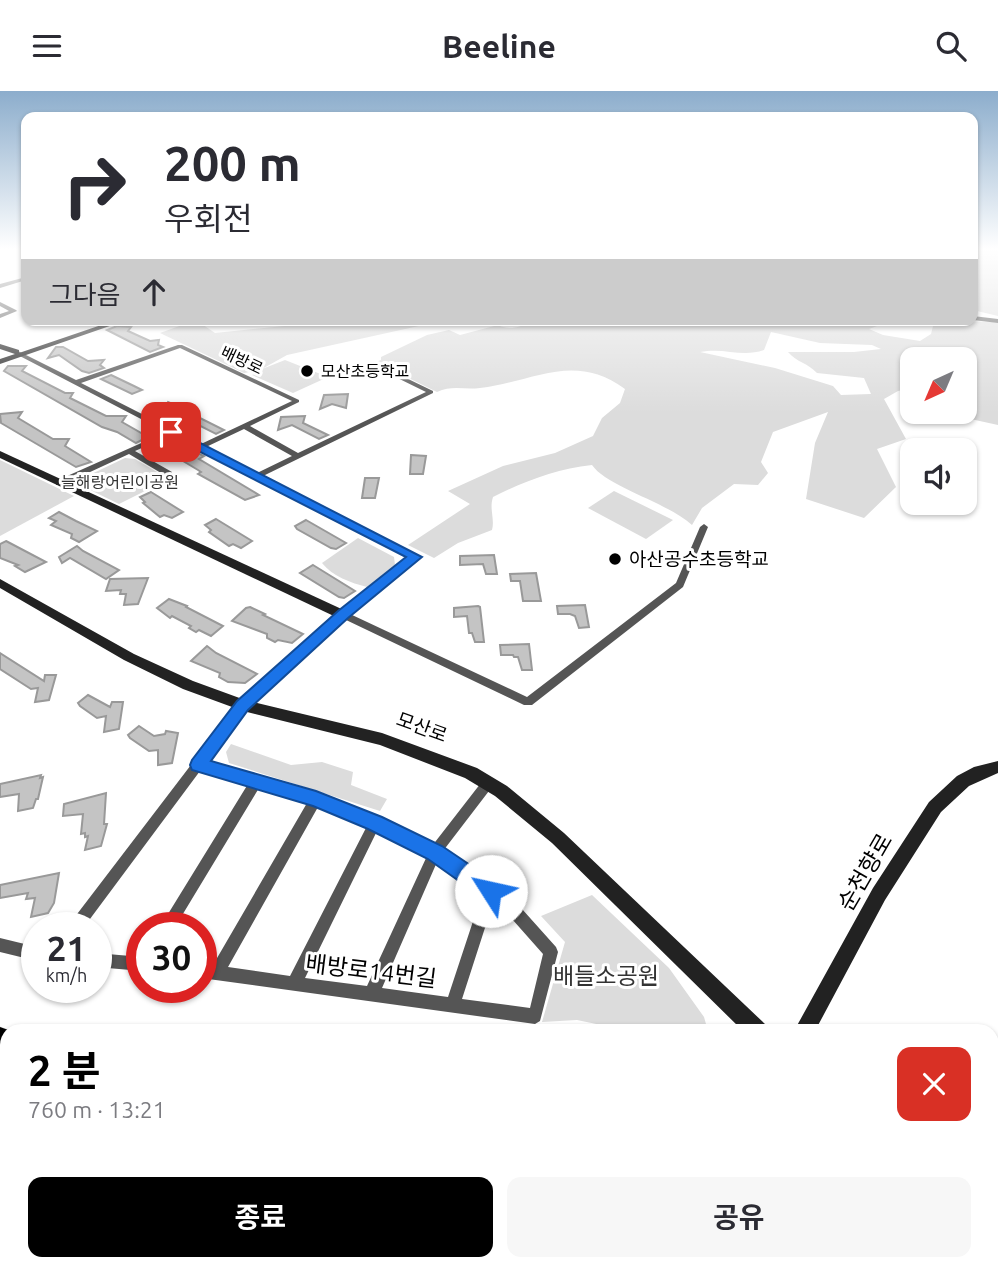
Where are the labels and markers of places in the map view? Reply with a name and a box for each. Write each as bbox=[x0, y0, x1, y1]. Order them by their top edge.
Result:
place label: 모산초등학교 bbox=[321, 362, 409, 380]
marker: 모산초등학교 bbox=[299, 363, 315, 379]
pin bbox=[141, 402, 201, 462]
place label: 아산공수초등학교 bbox=[629, 548, 769, 570]
marker: 아산공수초등학교 bbox=[607, 551, 623, 567]

